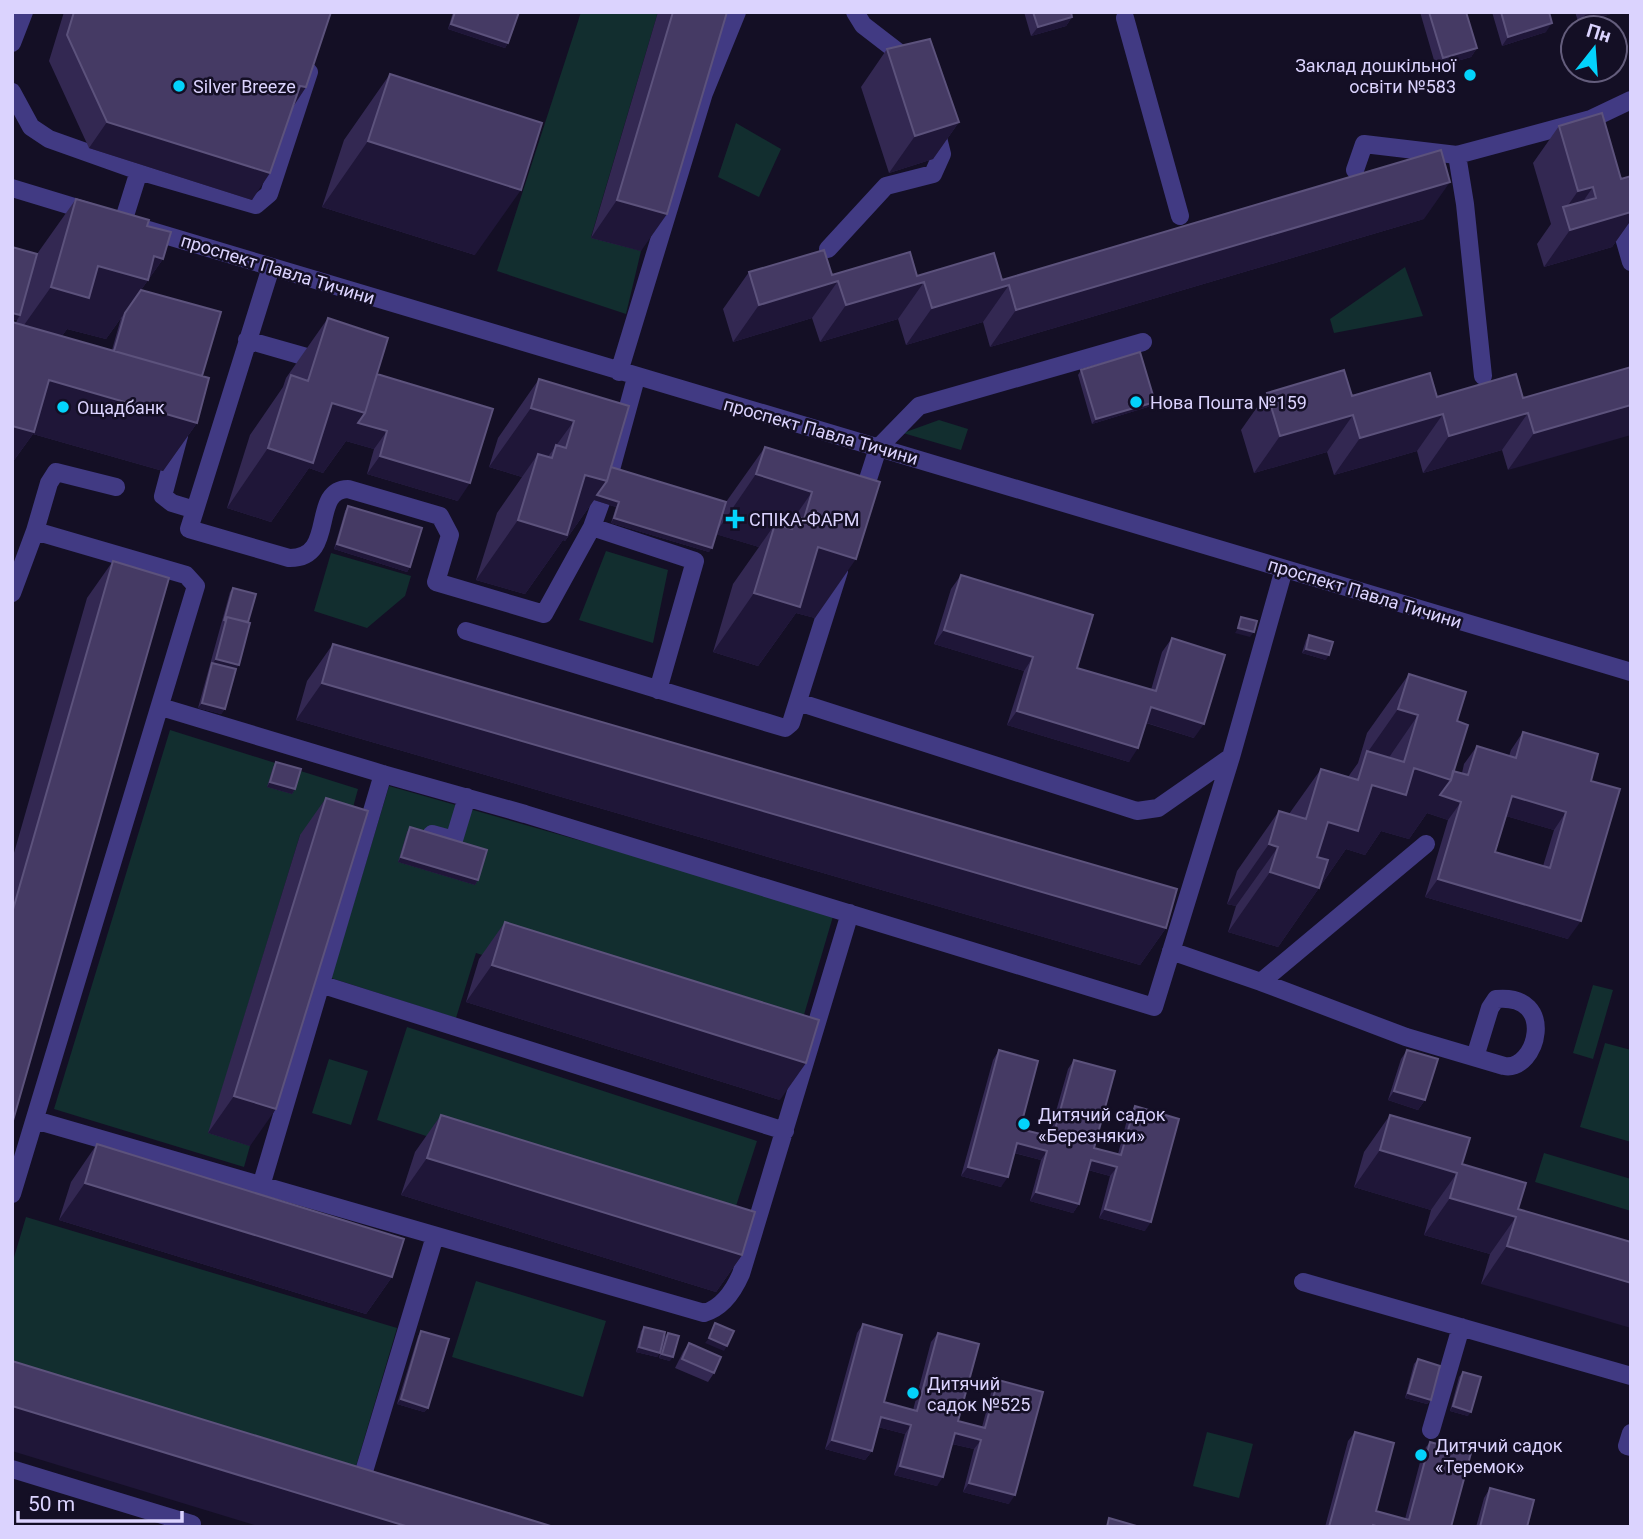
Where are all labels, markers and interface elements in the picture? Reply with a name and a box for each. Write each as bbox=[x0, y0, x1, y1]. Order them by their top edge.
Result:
north arrow bbox=[1559, 14, 1629, 84]
text: Пн bbox=[1584, 19, 1614, 48]
place label: Заклад дошкільної освіти №583 bbox=[1295, 55, 1458, 97]
marker: Заклад дошкільної освіти №583 bbox=[1462, 67, 1478, 83]
place label: Silver Breeze bbox=[193, 76, 296, 97]
marker: Silver Breeze bbox=[171, 78, 187, 94]
street label: проспект Павла Тичини bbox=[179, 230, 377, 308]
place label: Нова Пошта №159 bbox=[1150, 392, 1307, 413]
street label: проспект Павла Тичини bbox=[721, 393, 921, 469]
marker: Нова Пошта №159 bbox=[1128, 394, 1144, 410]
place label: Ощадбанк bbox=[77, 397, 165, 418]
marker: Ощадбанк bbox=[55, 399, 71, 415]
place label: СПІКА-ФАРМ bbox=[749, 509, 859, 530]
marker: СПІКА-ФАРМ bbox=[727, 511, 743, 527]
street label: проспект Павла Тичини bbox=[1266, 554, 1464, 632]
place label: Дитячий садок «Березняки» bbox=[1038, 1104, 1166, 1146]
marker: Дитячий садок «Березняки» bbox=[1016, 1116, 1032, 1132]
place label: Дитячий садок №525 bbox=[927, 1373, 1030, 1415]
marker: Дитячий садок №525 bbox=[905, 1385, 921, 1401]
place label: Дитячий садок «Теремок» bbox=[1435, 1435, 1563, 1477]
marker: Дитячий садок «Теремок» bbox=[1413, 1447, 1429, 1463]
scale bar bbox=[18, 1480, 182, 1524]
text: 50 m bbox=[28, 1492, 75, 1516]

